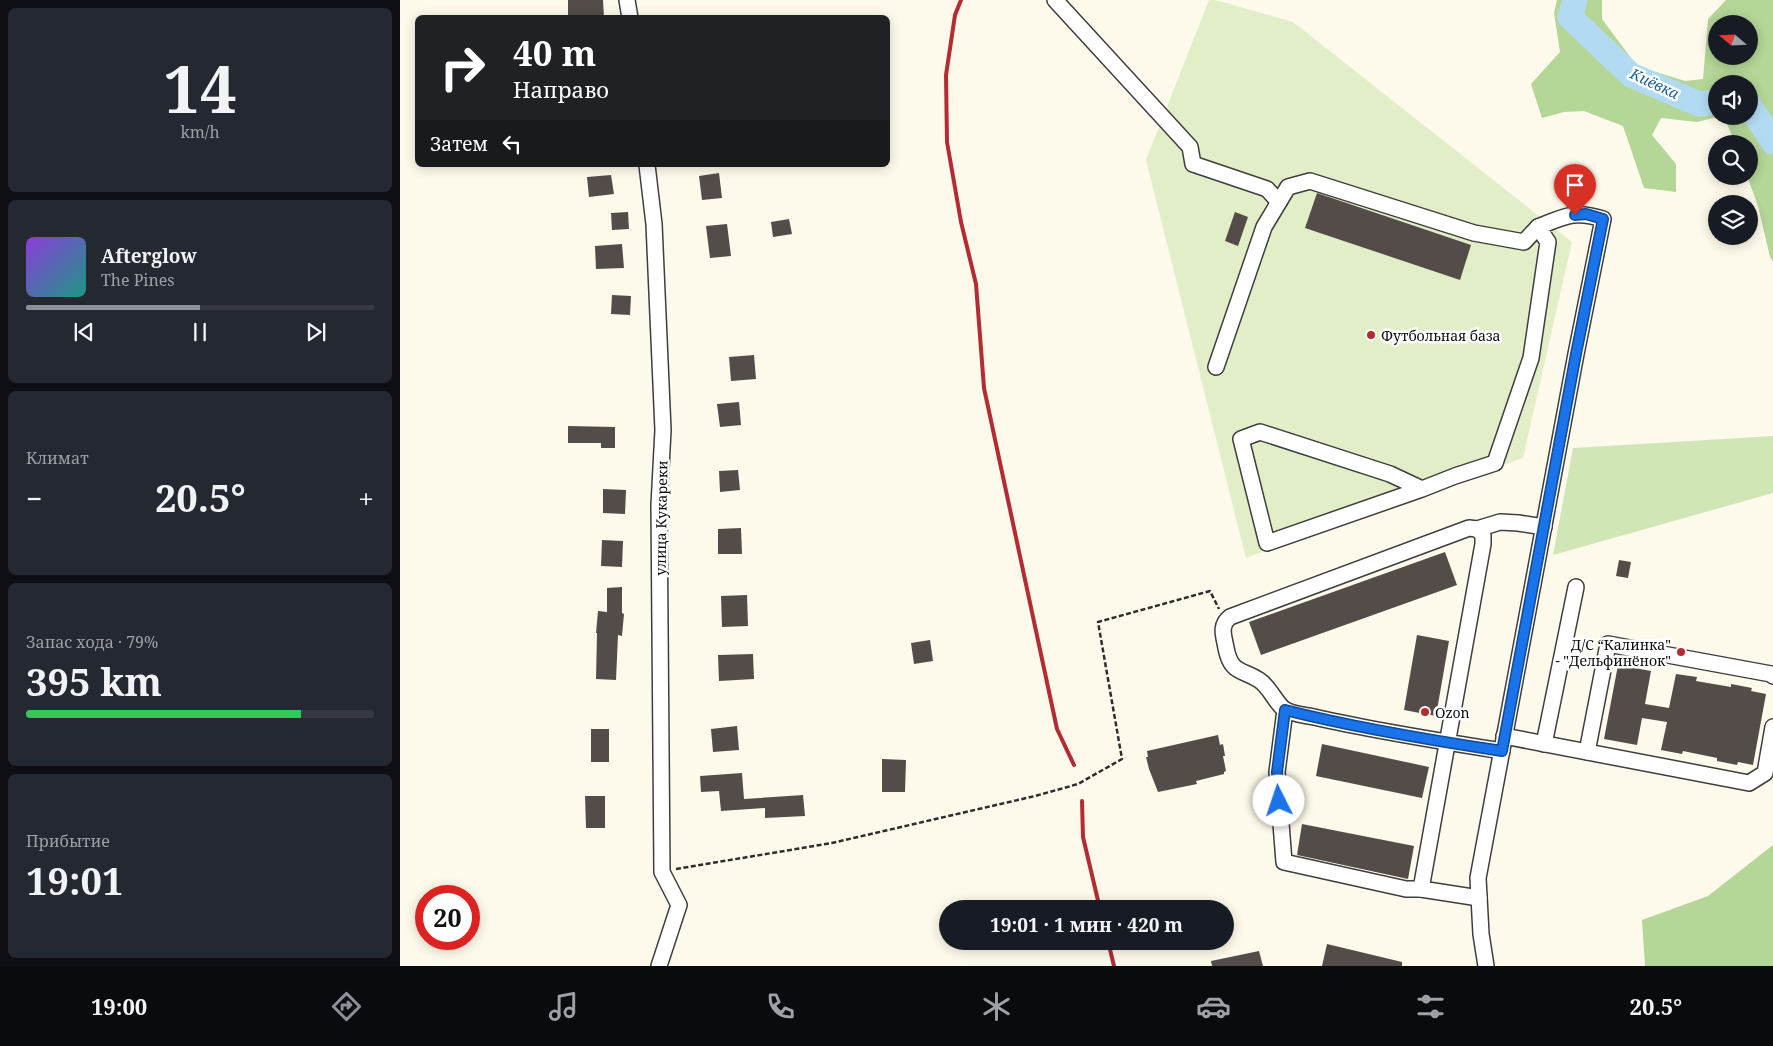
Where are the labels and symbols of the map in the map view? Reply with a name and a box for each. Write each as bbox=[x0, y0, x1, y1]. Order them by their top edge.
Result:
north arrow bbox=[1708, 15, 1758, 65]
water label: Киёвка bbox=[1626, 63, 1683, 103]
pin bbox=[1554, 164, 1596, 215]
place label: Футбольная база bbox=[1381, 326, 1501, 345]
marker: Футбольная база bbox=[1365, 329, 1377, 341]
street label: улица Кукареки bbox=[650, 460, 672, 576]
place label: Д/С “Калинка" - "Дельфинёнок" bbox=[1555, 635, 1671, 670]
marker: Д/С “Калинка" - "Дельфинёнок" bbox=[1675, 646, 1687, 658]
place label: Ozon bbox=[1435, 703, 1470, 722]
marker: Ozon bbox=[1419, 706, 1431, 718]
position arrow bbox=[1252, 774, 1304, 826]
speed limit sign: 20 bbox=[415, 885, 480, 950]

